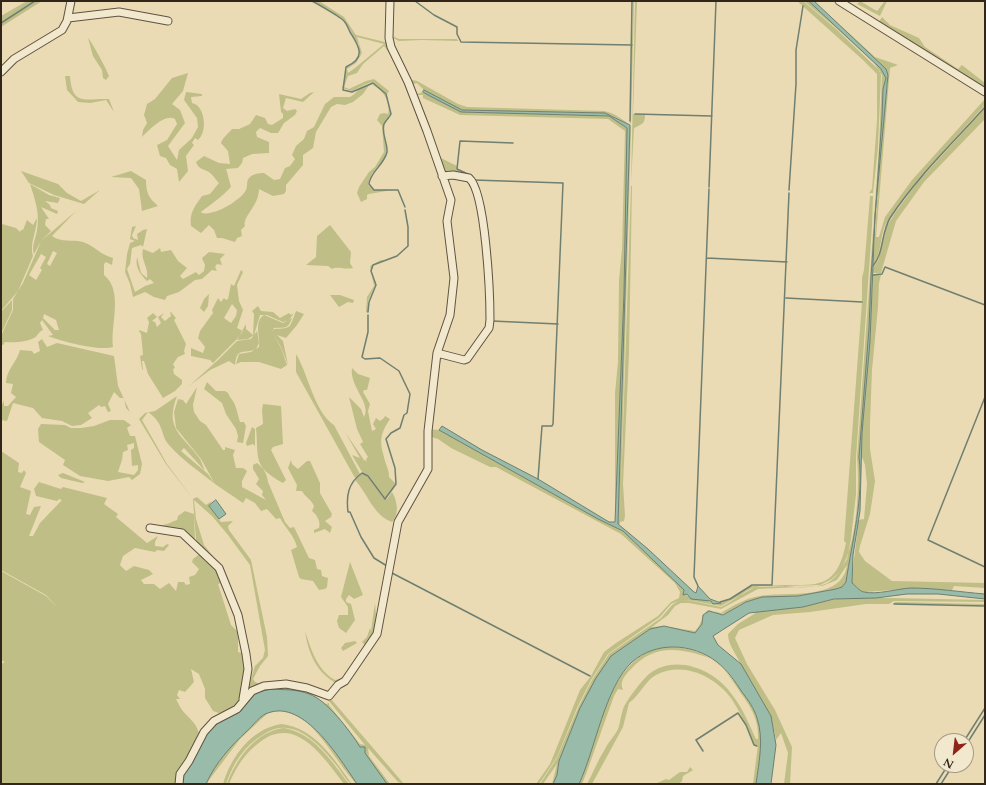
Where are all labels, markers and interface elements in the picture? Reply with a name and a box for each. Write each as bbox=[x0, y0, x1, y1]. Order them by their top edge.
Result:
north arrow bbox=[934, 733, 974, 773]
text: N bbox=[941, 754, 956, 772]

